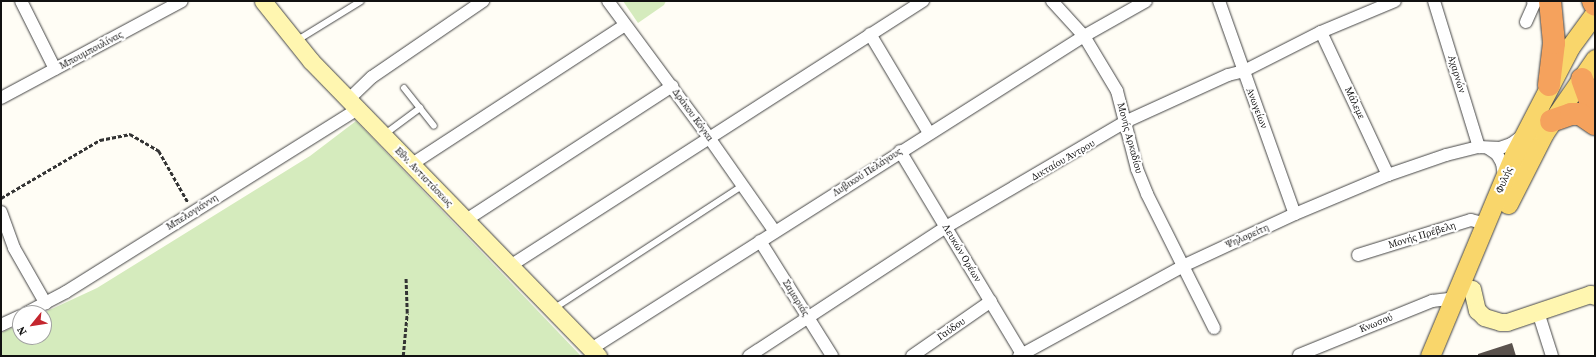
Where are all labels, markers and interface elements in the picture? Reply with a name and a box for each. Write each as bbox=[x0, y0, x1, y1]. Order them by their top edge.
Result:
street label: Μπουμπουλίνας bbox=[57, 28, 125, 72]
street label: Αχαρνών bbox=[1446, 54, 1468, 94]
street label: Μάλεμε bbox=[1342, 85, 1368, 121]
street label: Δράκου Κόγκα bbox=[670, 86, 716, 144]
street label: Ανωγείων bbox=[1244, 86, 1270, 130]
street label: Μονής Αρκαδίου bbox=[1115, 101, 1145, 175]
street label: Δικταίου Άντρου bbox=[1029, 137, 1097, 183]
street label: Εθν. Αντιστάσεως bbox=[392, 145, 456, 209]
street label: Λυβικού Πελάγους bbox=[830, 145, 904, 199]
street label: Φυλής bbox=[1493, 165, 1515, 195]
street label: Μπελογιάννη bbox=[164, 191, 220, 233]
street label: Μονής Πρέβελη bbox=[1387, 219, 1457, 251]
street label: Ψηλορείτη bbox=[1223, 221, 1271, 251]
street label: Λευκών Ορέων bbox=[940, 222, 984, 284]
street label: Σαμαριάς bbox=[780, 278, 812, 318]
north arrow bbox=[12, 305, 52, 345]
street label: Κνωσού bbox=[1358, 311, 1394, 335]
street label: Γαύδου bbox=[935, 315, 967, 343]
text: N bbox=[14, 324, 31, 338]

